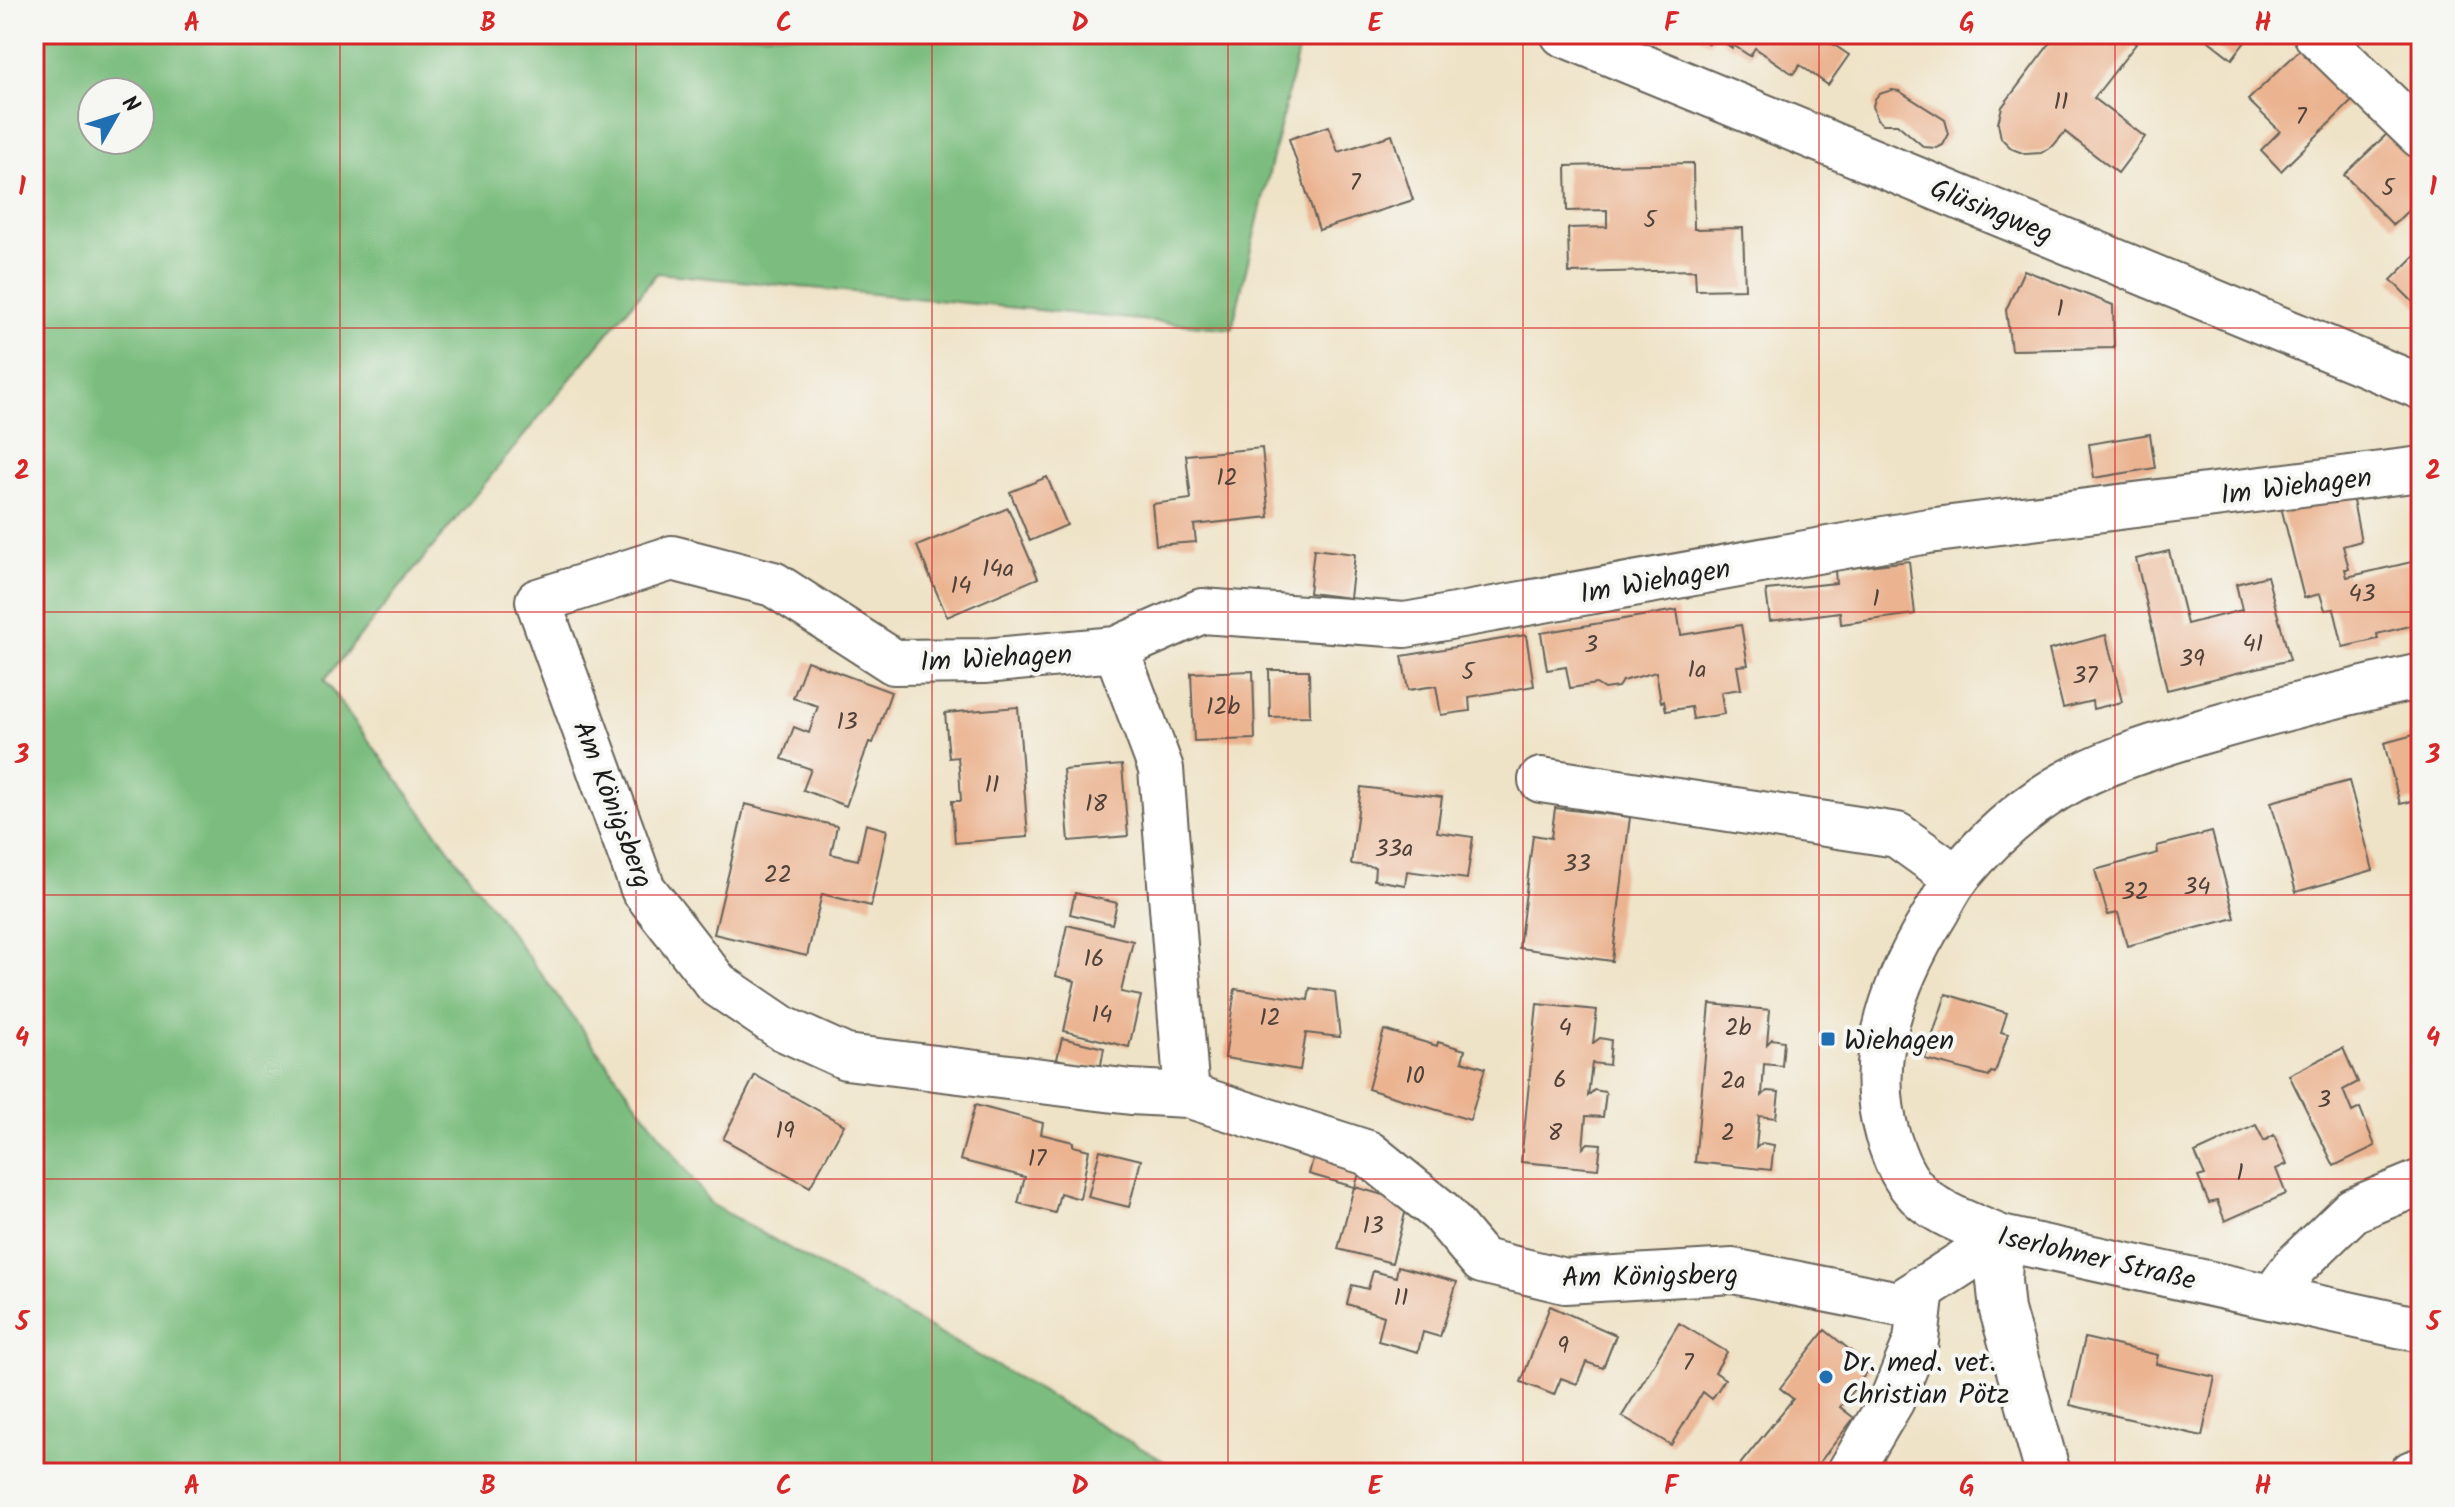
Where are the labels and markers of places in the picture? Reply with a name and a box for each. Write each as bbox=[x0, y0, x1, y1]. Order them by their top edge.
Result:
place label: Wiehagen bbox=[1844, 1019, 1954, 1064]
marker: Wiehagen bbox=[1819, 1030, 1837, 1048]
place label: Dr. med. vet. Christian Pötz bbox=[1842, 1341, 2009, 1418]
marker: Dr. med. vet. Christian Pötz bbox=[1817, 1368, 1835, 1386]

